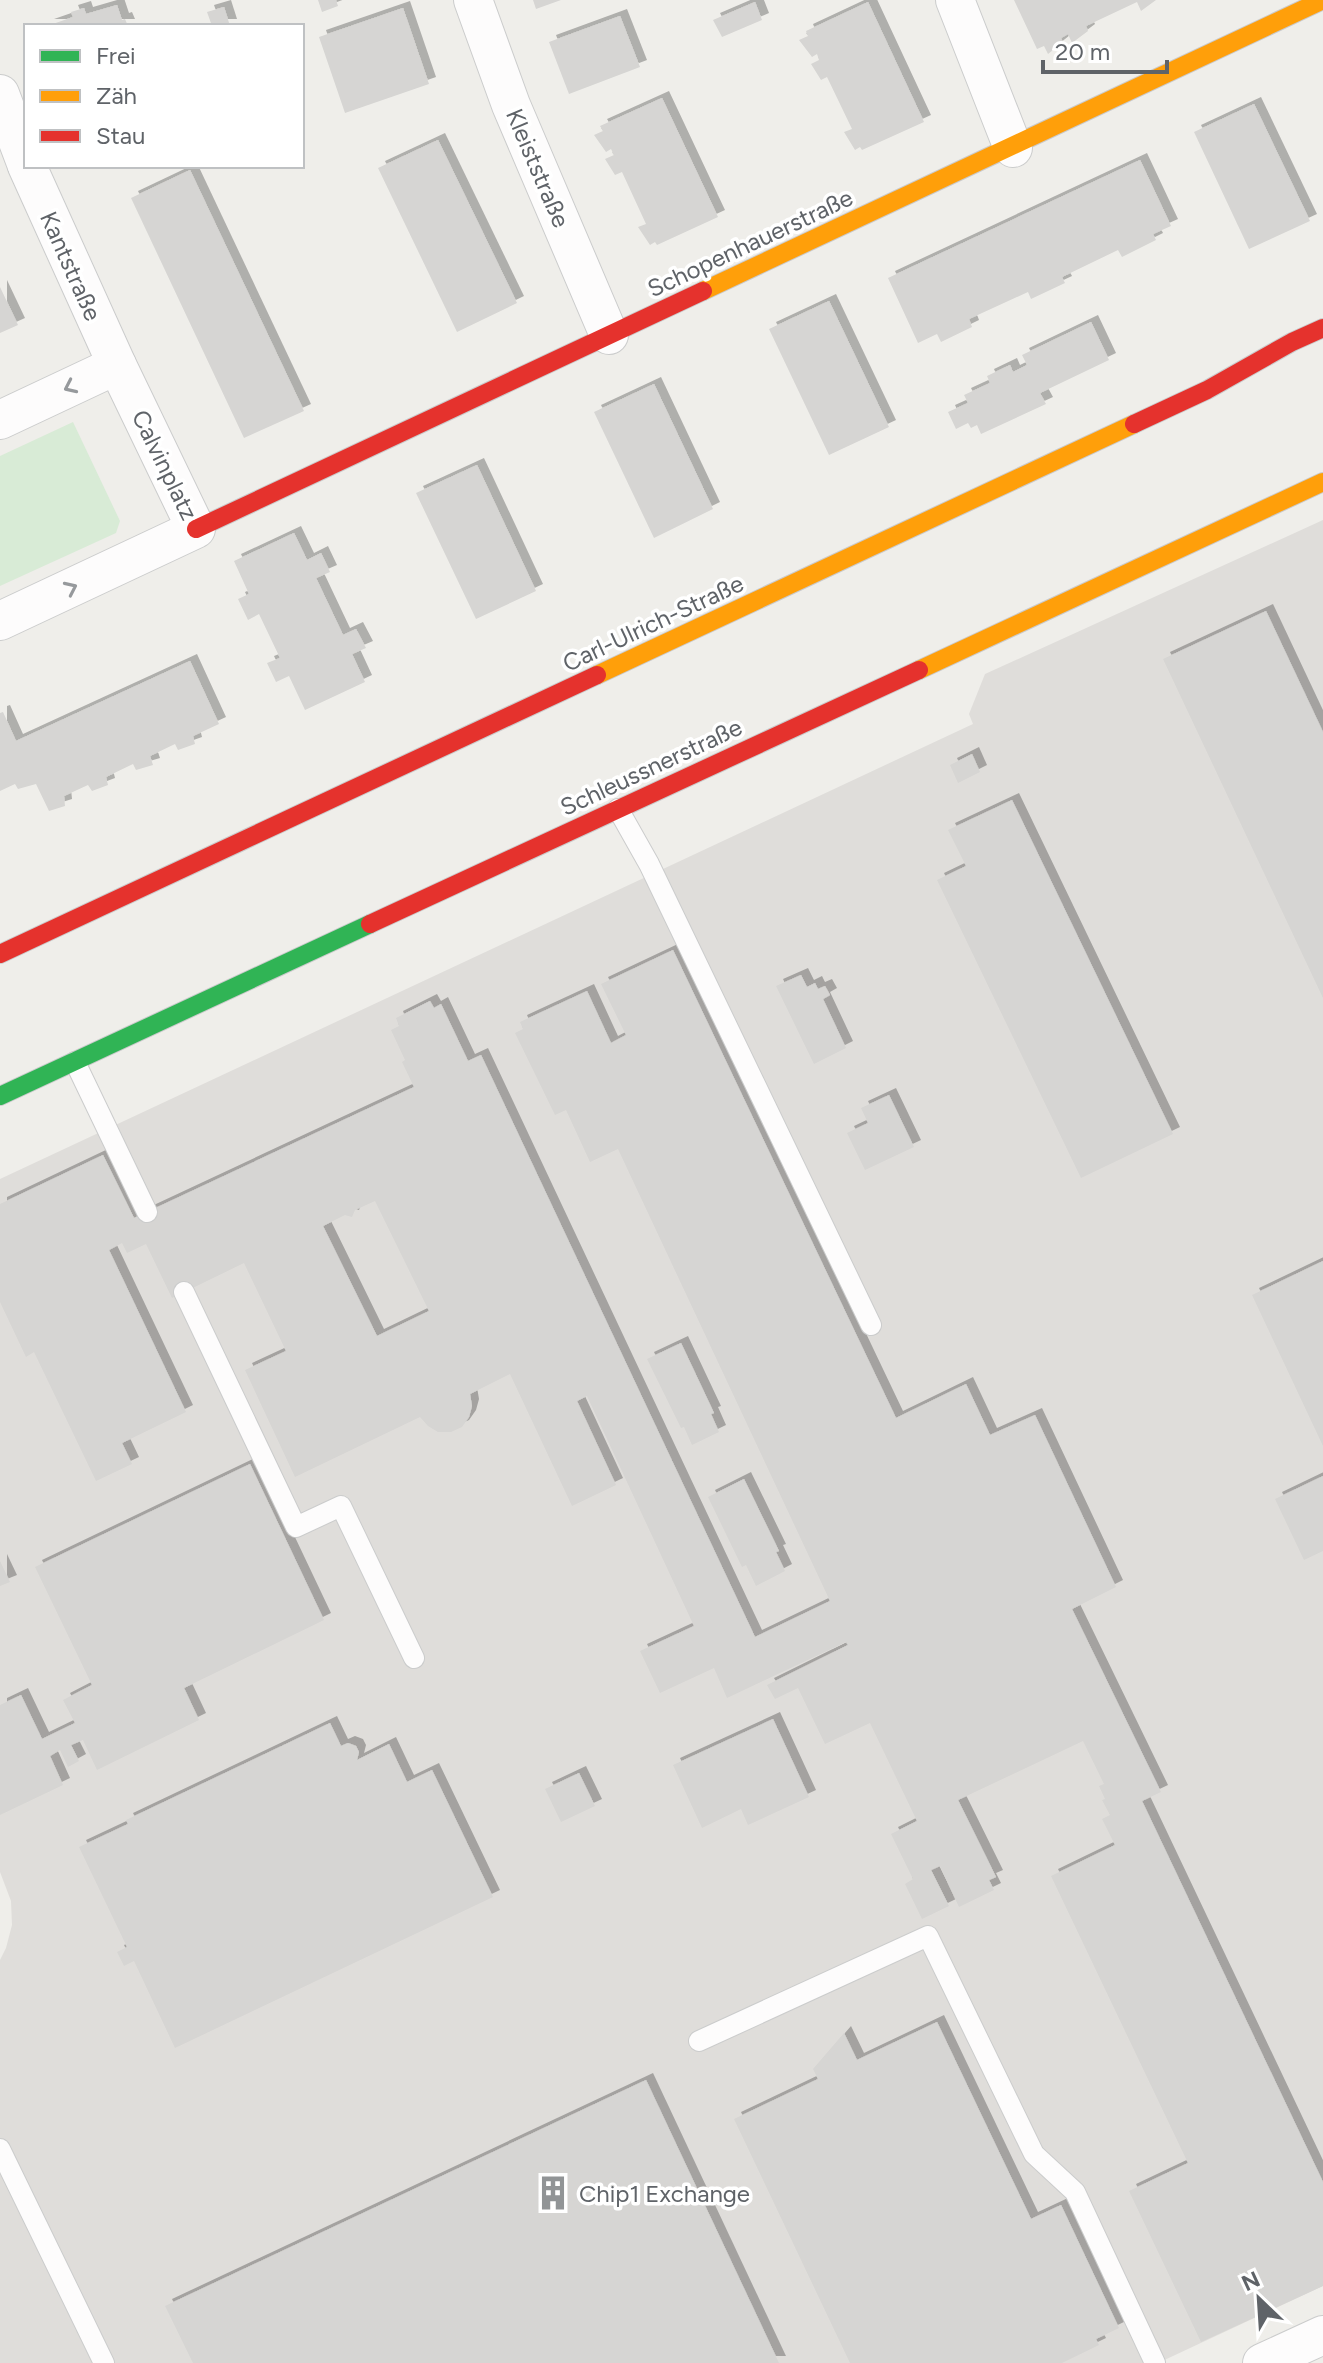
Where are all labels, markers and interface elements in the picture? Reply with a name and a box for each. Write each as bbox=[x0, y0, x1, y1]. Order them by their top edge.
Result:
legend bbox=[24, 24, 304, 168]
scale bar bbox=[1043, 24, 1167, 74]
text: 20 m bbox=[1055, 37, 1110, 66]
text: Frei bbox=[96, 41, 136, 70]
text: Zäh bbox=[96, 81, 137, 110]
street label: Kleiststraße bbox=[500, 104, 576, 232]
text: Stau bbox=[96, 121, 145, 150]
street label: Schopenhauerstraße bbox=[643, 183, 857, 303]
street label: Kantstraße bbox=[34, 207, 108, 325]
one-way arrow bbox=[64, 377, 79, 393]
street label: Calvinplatz bbox=[126, 405, 204, 525]
street label: Carl-Ulrich-Straße bbox=[558, 568, 748, 678]
one-way arrow bbox=[62, 582, 77, 598]
street label: Schleussnerstraße bbox=[556, 712, 746, 822]
building icon: Chip1 Exchange bbox=[534, 2174, 572, 2212]
place label: Chip1 Exchange bbox=[579, 2179, 750, 2208]
north arrow bbox=[1219, 2259, 1299, 2339]
text: N bbox=[1237, 2265, 1264, 2297]

